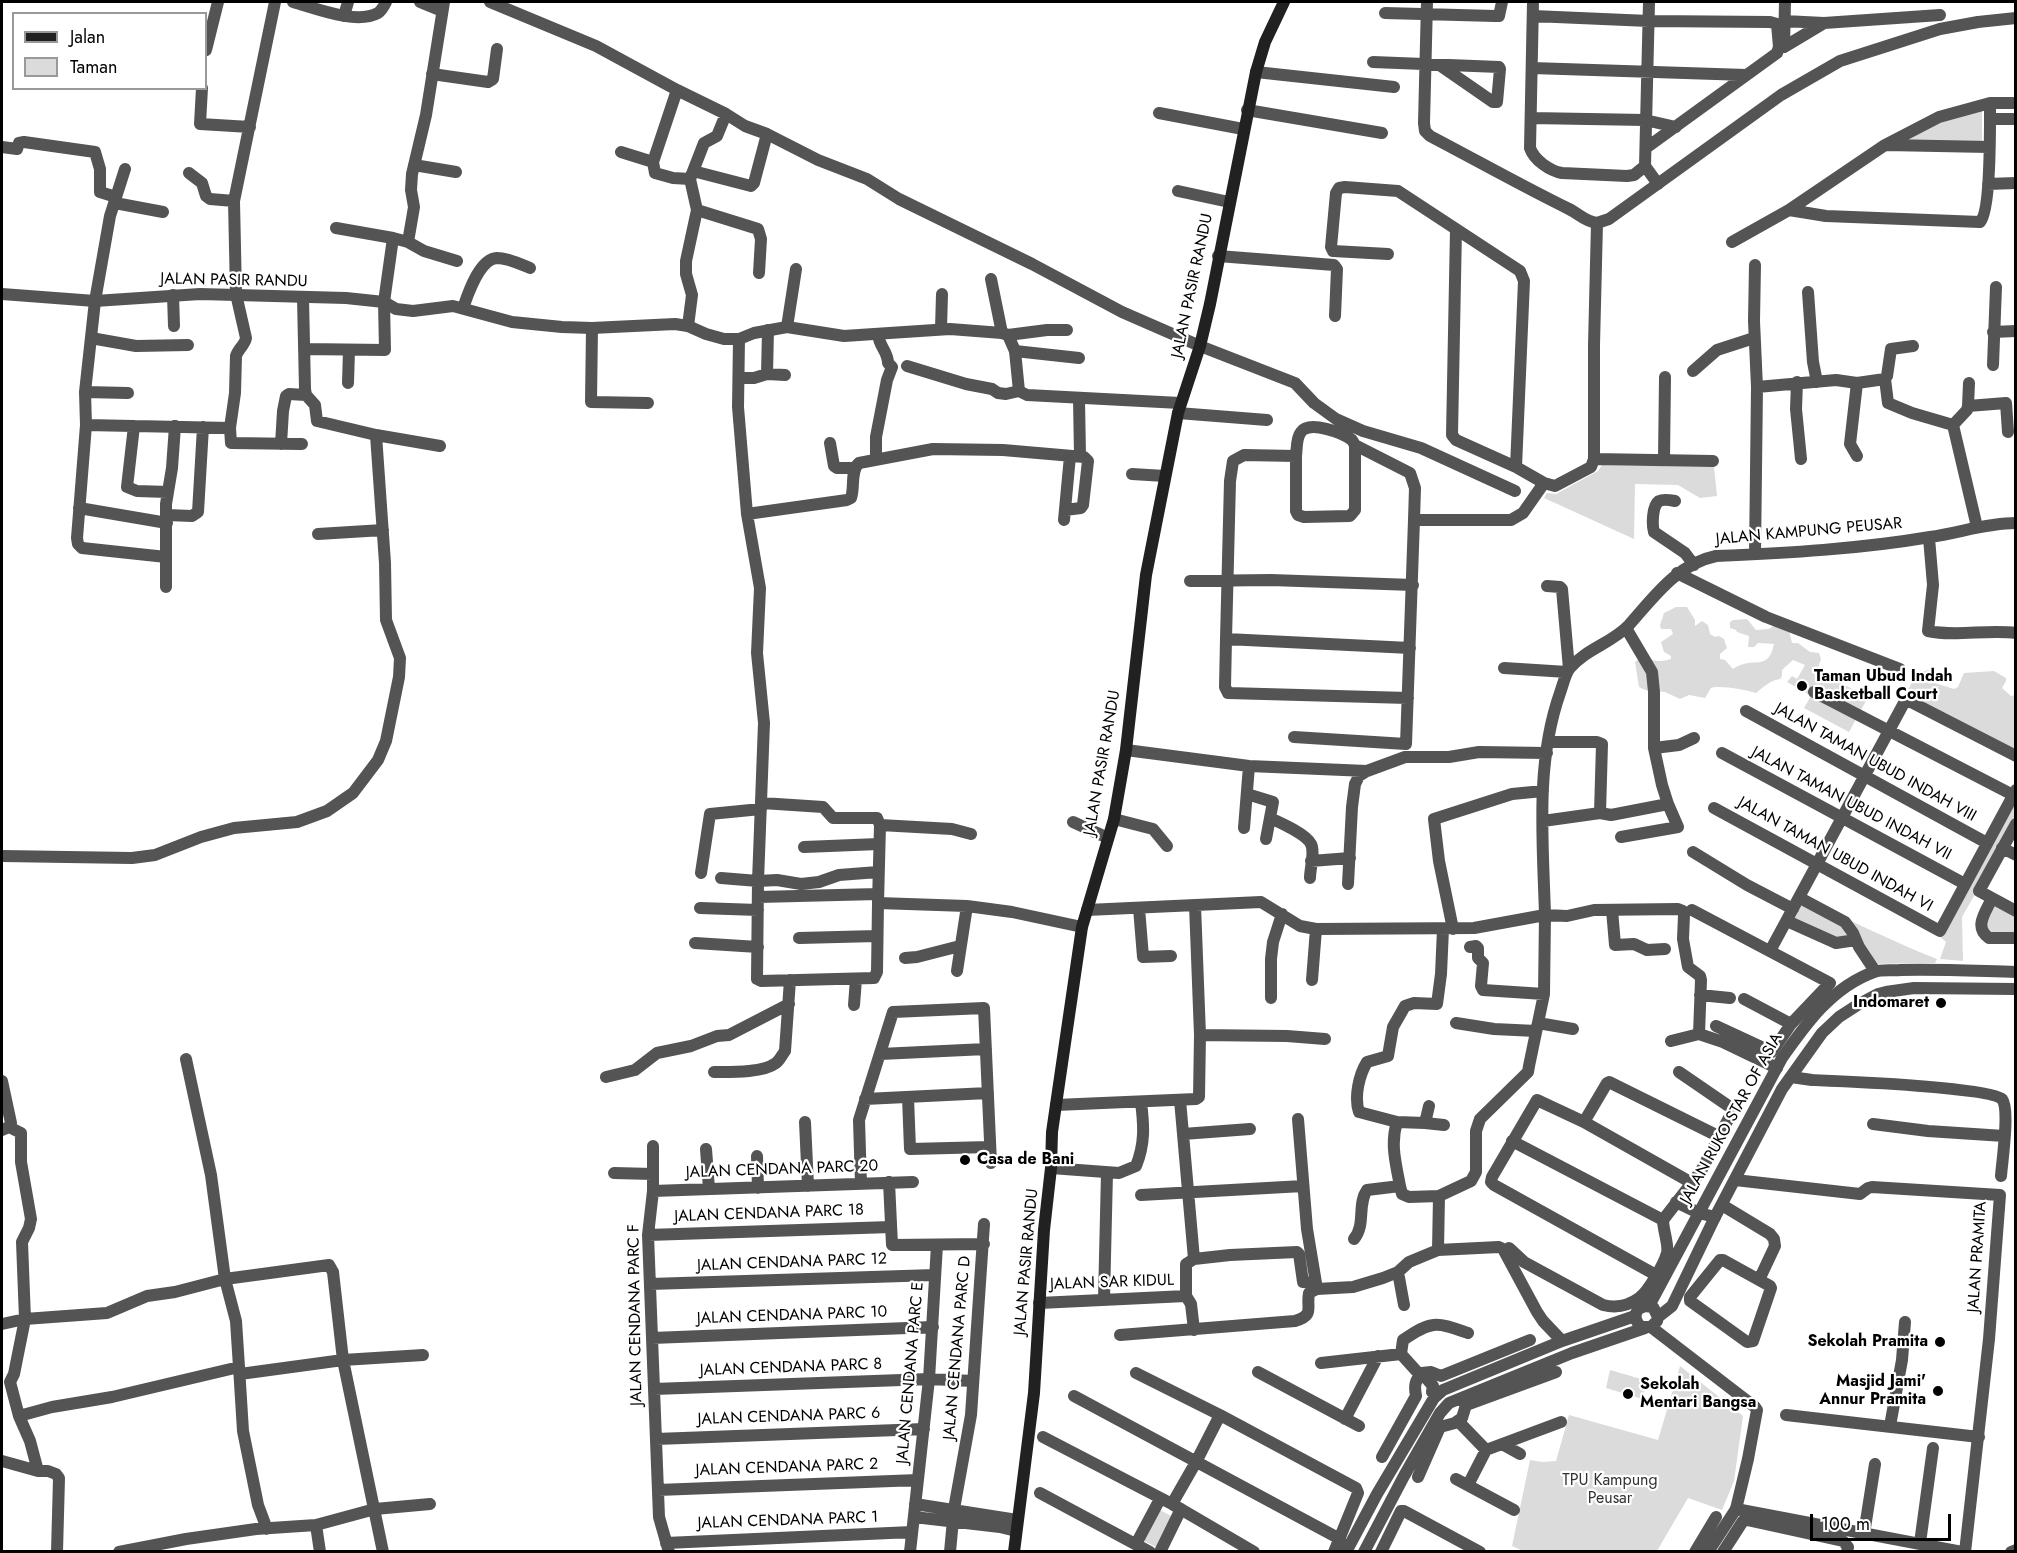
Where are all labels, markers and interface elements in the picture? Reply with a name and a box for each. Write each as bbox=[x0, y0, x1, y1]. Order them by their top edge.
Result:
legend bbox=[12, 12, 207, 90]
text: Jalan bbox=[70, 24, 105, 50]
text: Taman bbox=[70, 54, 117, 80]
street label: JALAN PASIR RANDU bbox=[1168, 212, 1218, 360]
street label: JALAN PASIR RANDU bbox=[160, 270, 308, 292]
street label: JALAN KAMPUNG PEUSAR bbox=[1715, 514, 1903, 550]
place label: Taman Ubud Indah Basketball Court bbox=[1814, 667, 1953, 705]
marker: Taman Ubud Indah Basketball Court bbox=[1795, 679, 1809, 693]
street label: JALAN PASIR RANDU bbox=[1081, 689, 1125, 837]
street label: JALAN TAMAN UBUD INDAH VIII bbox=[1771, 699, 1979, 827]
street label: JALAN TAMAN UBUD INDAH VII bbox=[1748, 743, 1954, 865]
street label: JALAN TAMAN UBUD INDAH VI bbox=[1734, 793, 1936, 917]
place label: Indomaret bbox=[1853, 993, 1929, 1013]
marker: Indomaret bbox=[1934, 996, 1948, 1010]
street label: JALAN RUKO STAR OF ASIA bbox=[1677, 1030, 1787, 1208]
place label: Casa de Bani bbox=[977, 1150, 1074, 1170]
marker: Casa de Bani bbox=[958, 1153, 972, 1167]
street label: JALAN CENDANA PARC 20 bbox=[686, 1157, 878, 1183]
street label: JALAN PASIR RANDU bbox=[1011, 1188, 1043, 1336]
street label: JALAN CENDANA PARC 18 bbox=[674, 1201, 864, 1227]
street label: JALAN PRAMITA bbox=[1965, 1201, 1991, 1313]
street label: JALAN CENDANA PARC F bbox=[625, 1224, 647, 1406]
street label: JALAN CENDANA PARC 12 bbox=[697, 1250, 887, 1276]
street label: JALAN CENDANA PARC D bbox=[940, 1255, 976, 1441]
street label: JALAN SAR KIDUL bbox=[1050, 1271, 1174, 1295]
street label: JALAN CENDANA PARC E bbox=[893, 1281, 929, 1465]
street label: JALAN CENDANA PARC 10 bbox=[696, 1303, 888, 1329]
place label: Sekolah Pramita bbox=[1807, 1332, 1928, 1352]
marker: Sekolah Pramita bbox=[1933, 1335, 1947, 1349]
street label: JALAN CENDANA PARC 8 bbox=[700, 1355, 882, 1381]
place label: Masjid Jami' Annur Pramita bbox=[1819, 1372, 1926, 1410]
place label: Sekolah Mentari Bangsa bbox=[1640, 1375, 1756, 1413]
marker: Masjid Jami' Annur Pramita bbox=[1931, 1384, 1945, 1398]
marker: Sekolah Mentari Bangsa bbox=[1621, 1387, 1635, 1401]
street label: JALAN CENDANA PARC 6 bbox=[697, 1404, 881, 1430]
street label: JALAN CENDANA PARC 2 bbox=[695, 1455, 879, 1481]
park label: TPU Kampung Peusar bbox=[1562, 1471, 1658, 1509]
scale bar bbox=[1813, 1502, 1954, 1540]
street label: JALAN CENDANA PARC 1 bbox=[697, 1508, 879, 1534]
text: 100 m bbox=[1821, 1511, 1870, 1537]

